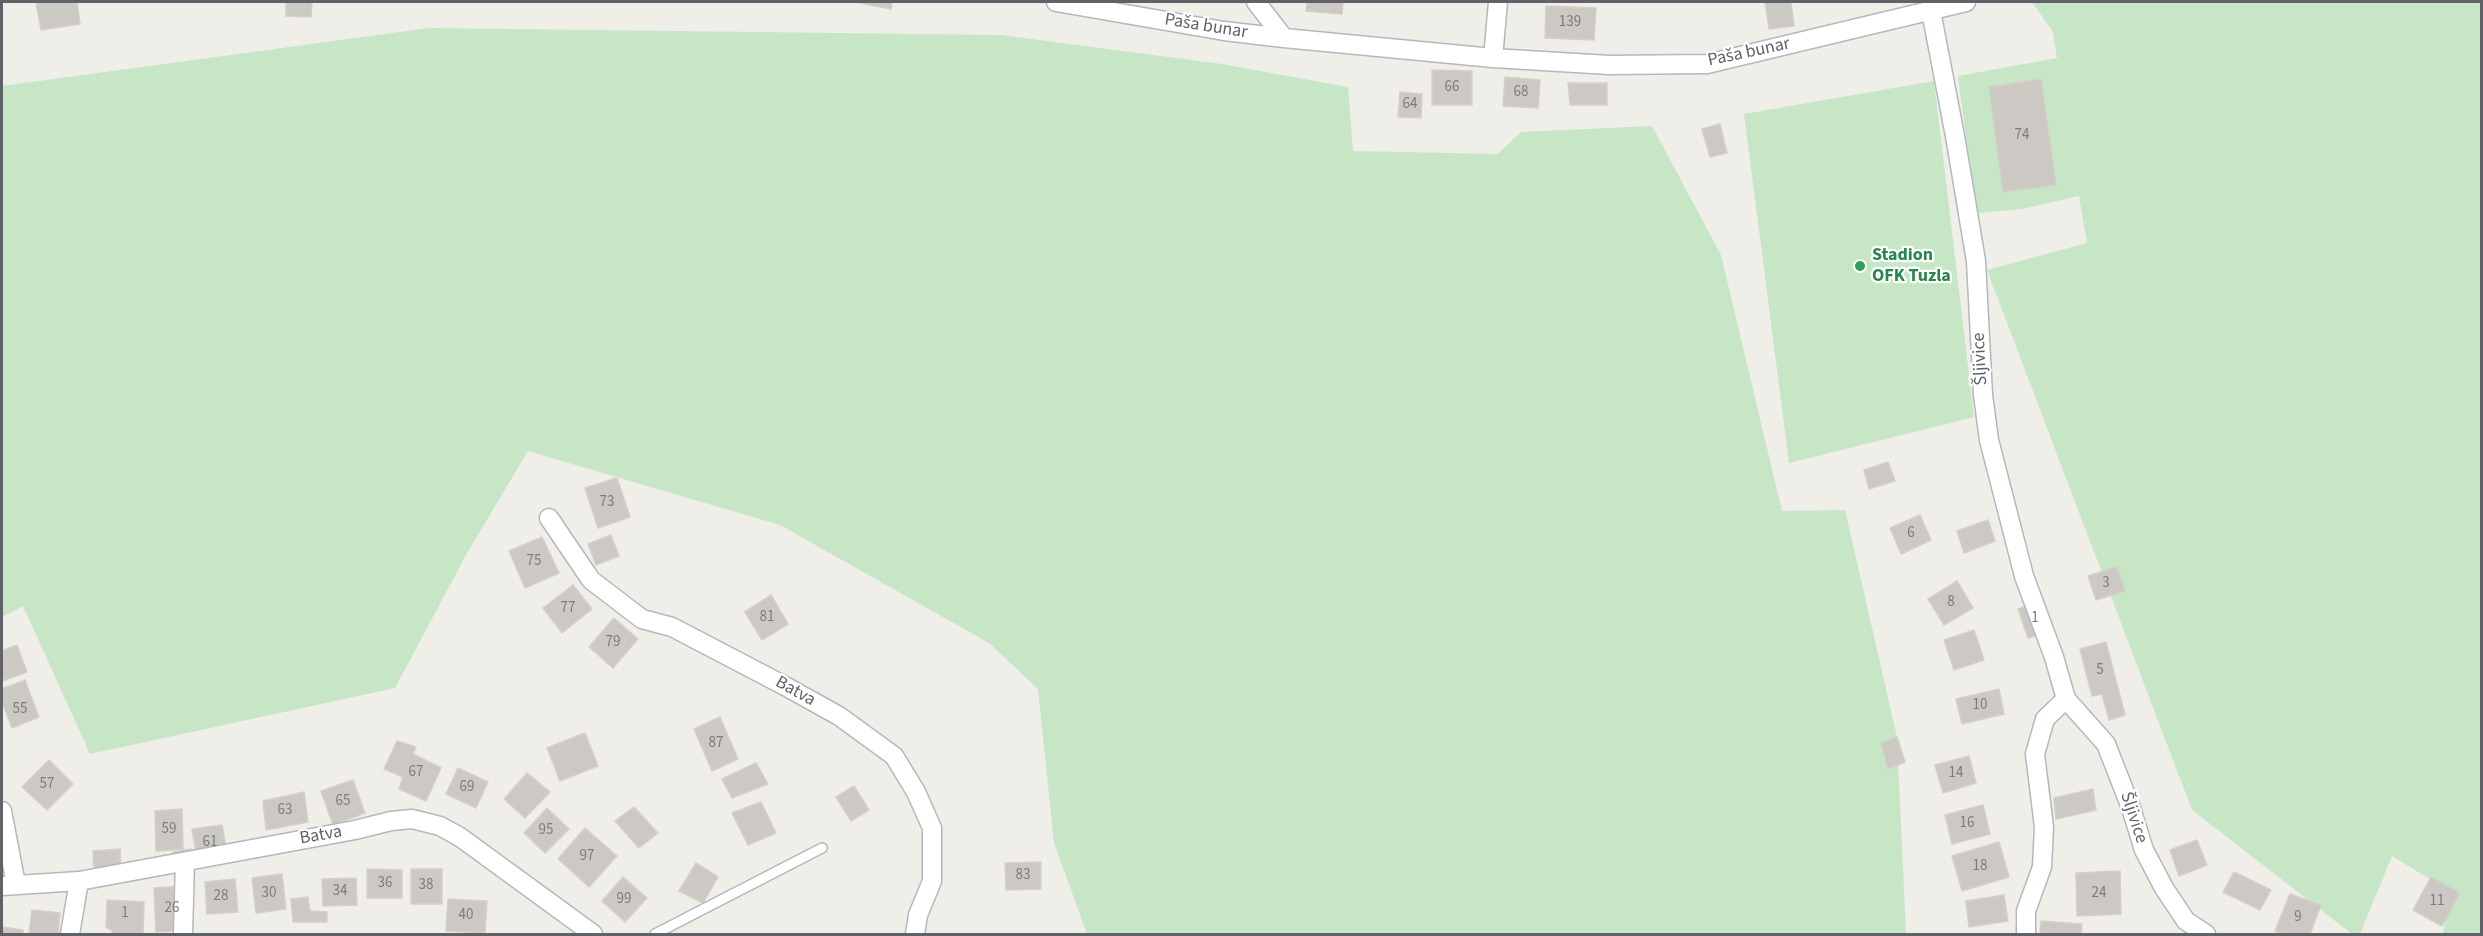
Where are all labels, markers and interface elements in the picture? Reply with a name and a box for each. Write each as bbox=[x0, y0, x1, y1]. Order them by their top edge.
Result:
street label: Paša bunar bbox=[1163, 10, 1249, 44]
house number: 139 bbox=[1559, 14, 1581, 32]
street label: Paša bunar bbox=[1706, 34, 1792, 72]
house number: 66 bbox=[1445, 79, 1459, 97]
house number: 68 bbox=[1514, 84, 1528, 102]
house number: 64 bbox=[1403, 96, 1417, 114]
house number: 74 bbox=[2015, 127, 2029, 145]
place label: Stadion OFK Tuzla bbox=[1872, 245, 1951, 288]
marker: Stadion OFK Tuzla bbox=[1853, 259, 1867, 273]
street label: Šljivice bbox=[1969, 332, 1993, 386]
house number: 73 bbox=[600, 494, 614, 512]
house number: 6 bbox=[1907, 525, 1915, 543]
house number: 75 bbox=[527, 553, 541, 571]
house number: 3 bbox=[2102, 575, 2110, 593]
house number: 8 bbox=[1947, 594, 1955, 612]
house number: 77 bbox=[561, 600, 575, 618]
house number: 81 bbox=[760, 609, 774, 627]
house number: 1 bbox=[2031, 610, 2039, 628]
house number: 79 bbox=[606, 634, 620, 652]
house number: 5 bbox=[2096, 662, 2104, 680]
street label: Batva bbox=[771, 672, 819, 712]
house number: 10 bbox=[1973, 697, 1987, 715]
house number: 55 bbox=[13, 701, 27, 719]
house number: 87 bbox=[709, 735, 723, 753]
house number: 67 bbox=[409, 764, 423, 782]
house number: 14 bbox=[1949, 765, 1963, 783]
house number: 57 bbox=[40, 776, 54, 794]
house number: 69 bbox=[460, 779, 474, 797]
street label: Šljivice bbox=[2115, 790, 2151, 846]
house number: 65 bbox=[336, 793, 350, 811]
house number: 63 bbox=[278, 802, 292, 820]
house number: 16 bbox=[1960, 815, 1974, 833]
house number: 59 bbox=[162, 821, 176, 839]
street label: Batva bbox=[298, 822, 344, 850]
house number: 95 bbox=[539, 822, 553, 840]
house number: 61 bbox=[203, 834, 217, 852]
house number: 97 bbox=[580, 848, 594, 866]
house number: 18 bbox=[1973, 858, 1987, 876]
house number: 83 bbox=[1016, 867, 1030, 885]
house number: 36 bbox=[378, 875, 392, 893]
house number: 38 bbox=[419, 877, 433, 895]
house number: 34 bbox=[333, 883, 347, 901]
house number: 30 bbox=[262, 885, 276, 903]
house number: 24 bbox=[2092, 885, 2106, 903]
house number: 28 bbox=[214, 888, 228, 906]
house number: 99 bbox=[617, 891, 631, 909]
house number: 11 bbox=[2430, 893, 2444, 911]
house number: 26 bbox=[165, 900, 179, 918]
house number: 1 bbox=[121, 905, 129, 923]
house number: 40 bbox=[459, 907, 473, 925]
house number: 9 bbox=[2294, 909, 2302, 927]

